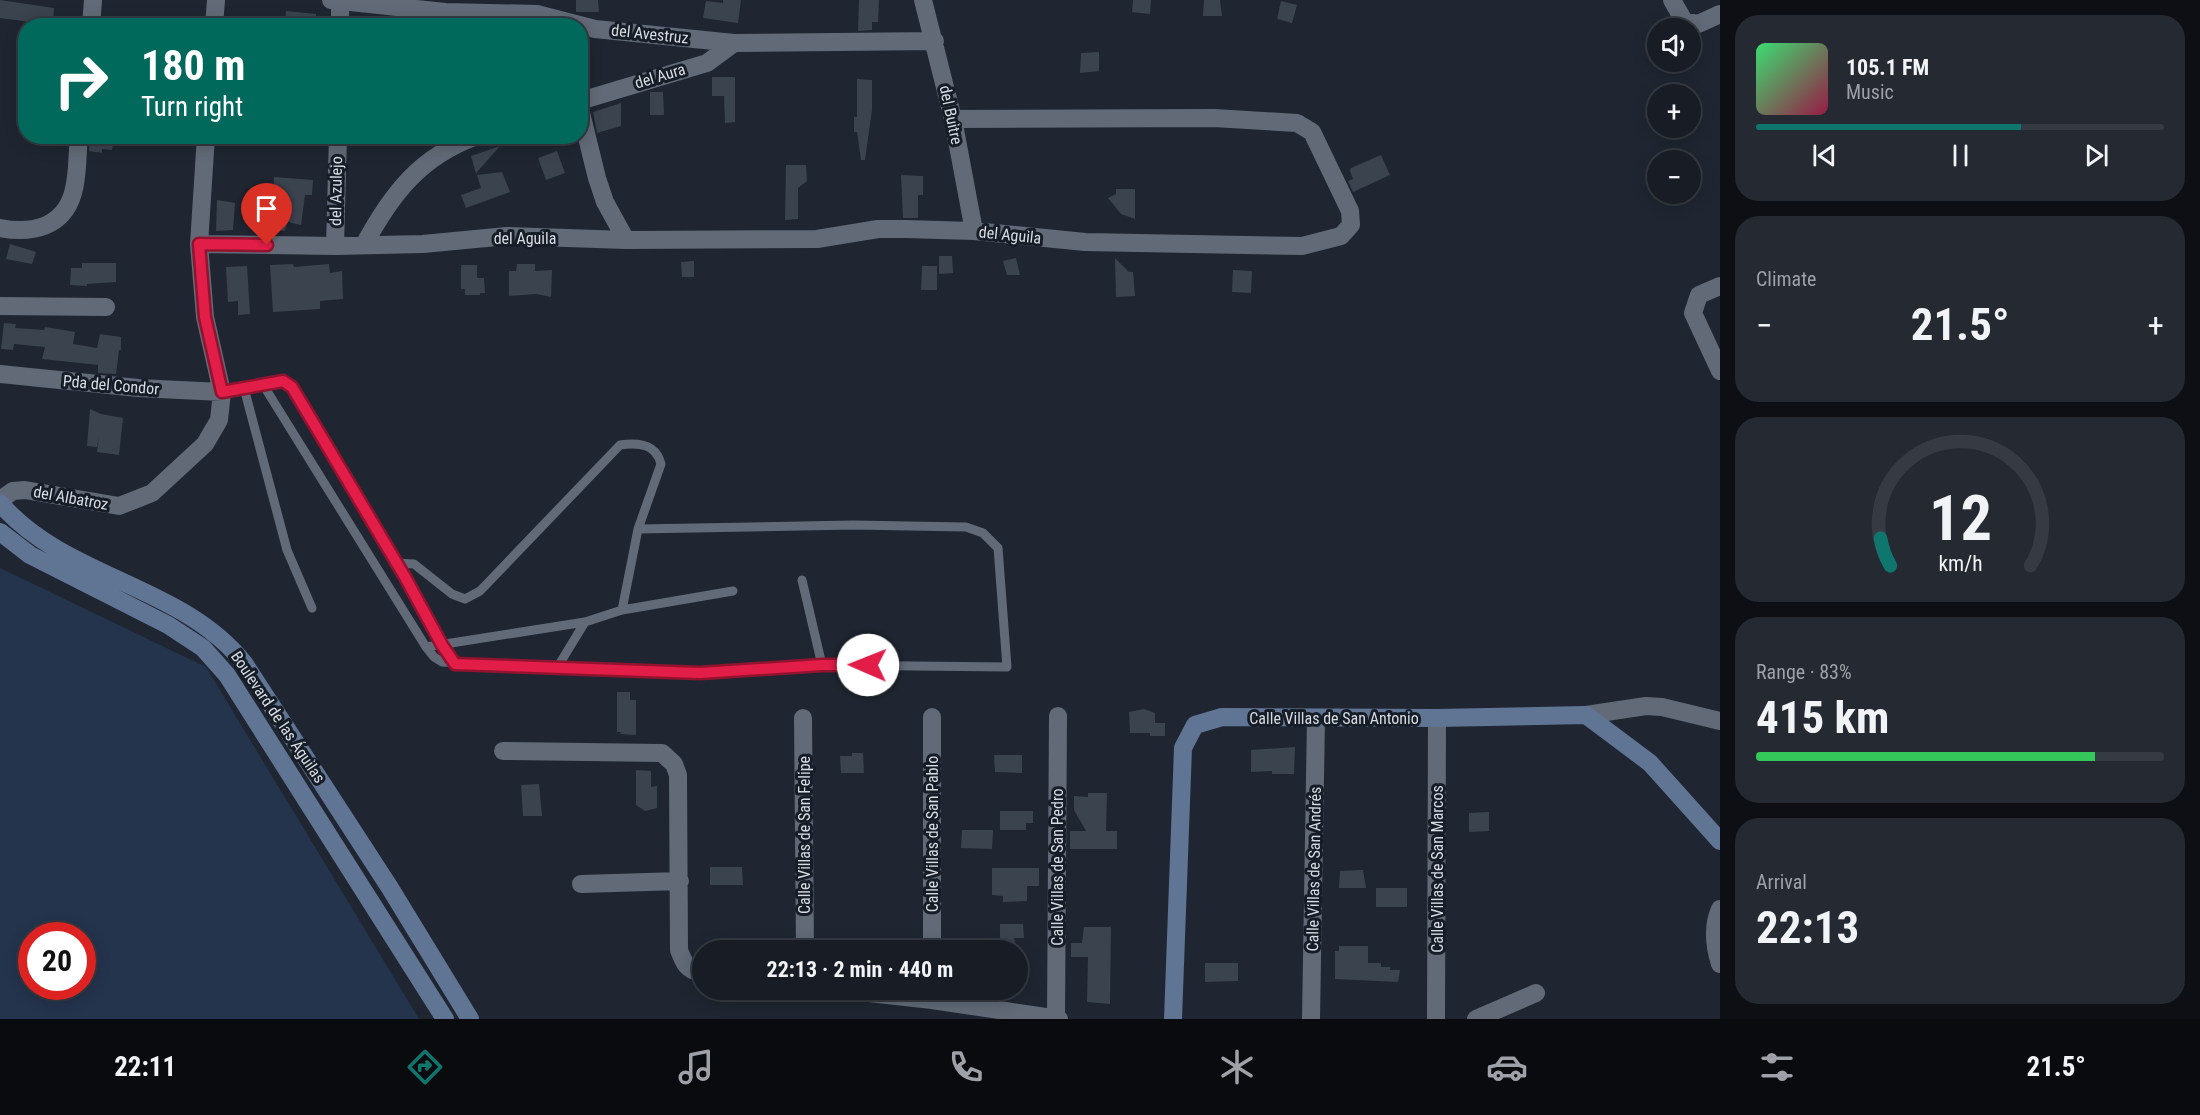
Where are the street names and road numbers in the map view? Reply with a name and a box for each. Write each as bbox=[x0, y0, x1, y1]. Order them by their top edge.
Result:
street label: del Avestruz bbox=[610, 20, 690, 48]
street label: del Aura bbox=[632, 59, 688, 93]
street label: del Buitre bbox=[935, 84, 967, 146]
street label: del Azulejo bbox=[326, 156, 346, 226]
street label: del Aguila bbox=[978, 222, 1042, 248]
street label: del Aguila bbox=[494, 229, 556, 248]
street label: Pda del Condor bbox=[62, 371, 160, 399]
street label: del Albatroz bbox=[32, 482, 110, 514]
street label: Boulevard de las Águilas bbox=[227, 647, 329, 787]
street label: Calle Villas de San Antonio bbox=[1249, 709, 1419, 728]
street label: Calle Villas de San Felipe bbox=[795, 756, 814, 914]
street label: Calle Villas de San Pablo bbox=[923, 756, 942, 912]
street label: Calle Villas de San Marcos bbox=[1428, 785, 1447, 953]
street label: Calle Villas de San Andrés bbox=[1303, 786, 1325, 952]
street label: Calle Villas de San Pedro bbox=[1048, 788, 1067, 946]

